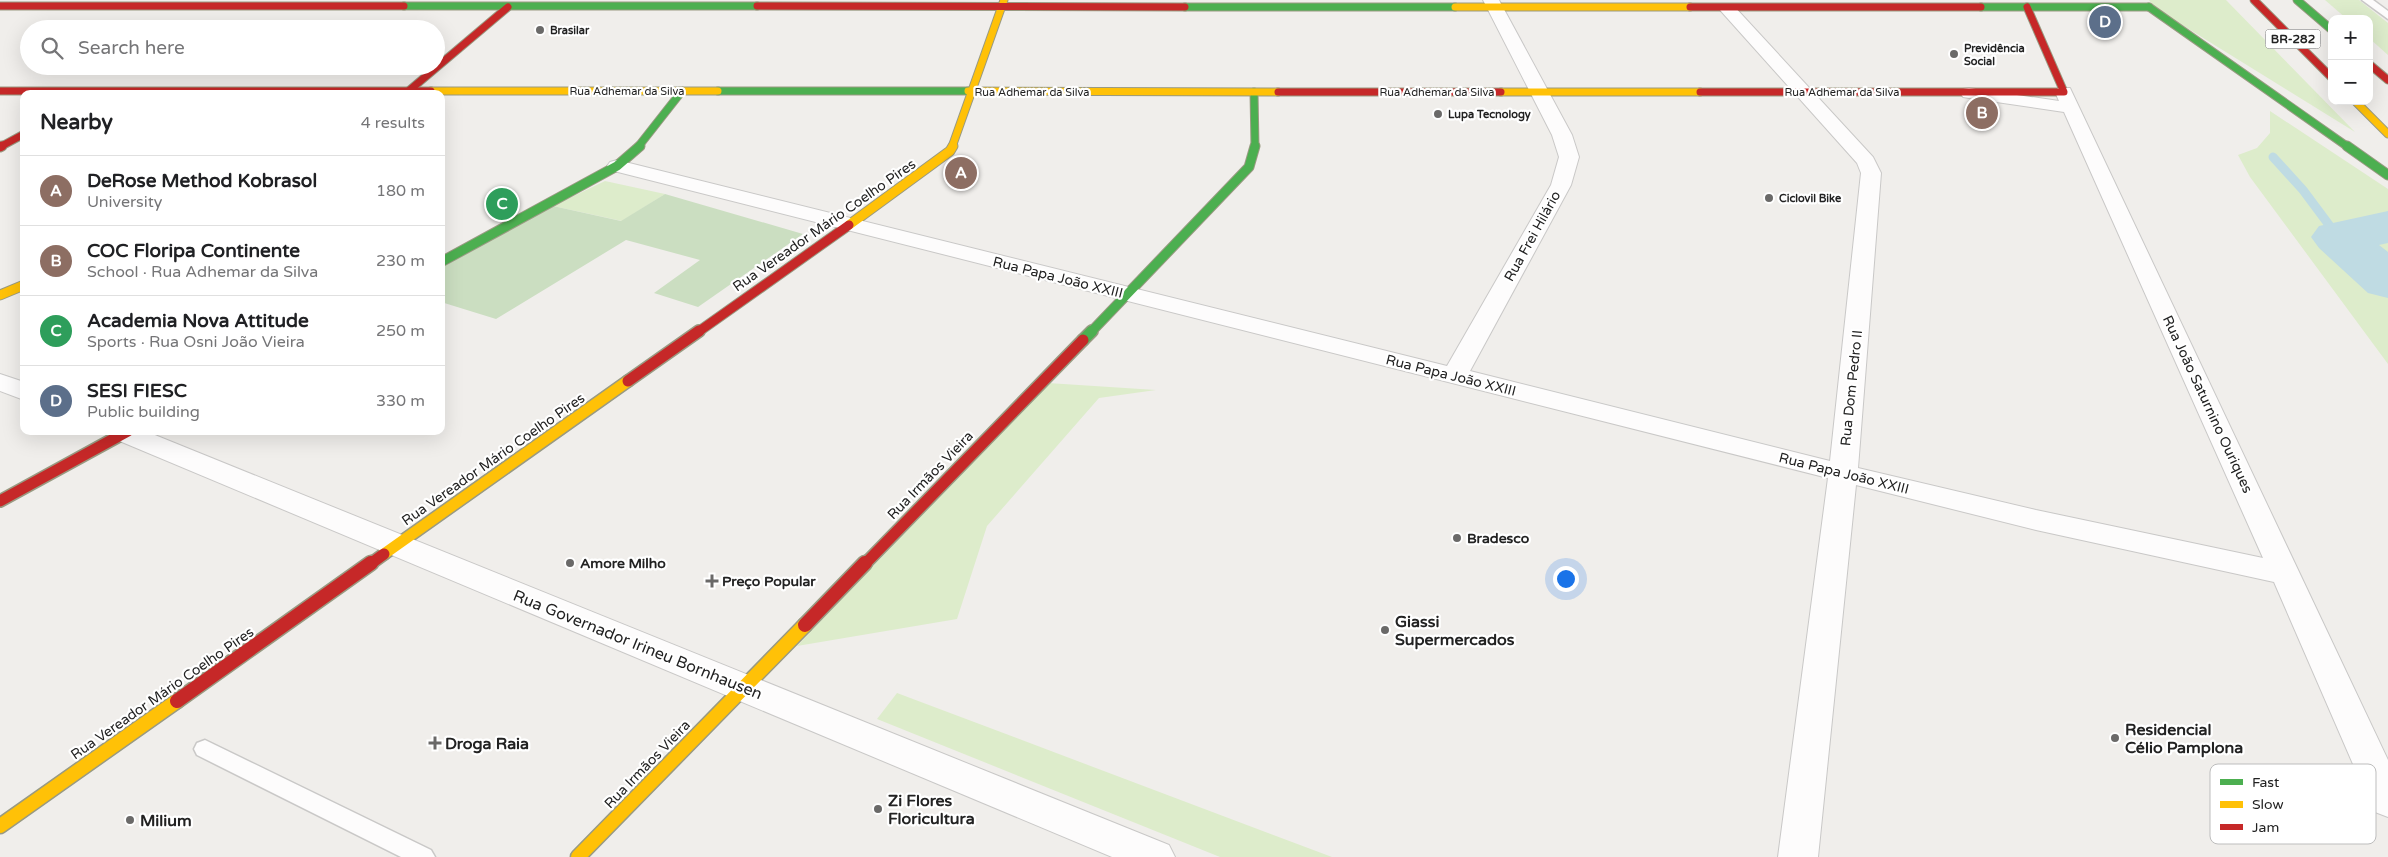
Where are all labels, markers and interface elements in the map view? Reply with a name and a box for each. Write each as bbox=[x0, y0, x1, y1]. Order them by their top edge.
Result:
pin: D bbox=[2089, 3, 2121, 41]
map controls bbox=[2328, 15, 2373, 105]
button: + bbox=[2328, 15, 2373, 60]
search box bbox=[20, 20, 445, 75]
marker: Brasilar bbox=[534, 24, 546, 36]
place label: Brasilar bbox=[550, 24, 590, 37]
road number: BR-282 bbox=[2266, 30, 2320, 48]
icon: search bbox=[38, 34, 66, 62]
text: Search here bbox=[78, 37, 185, 59]
place label: Previdência Social bbox=[1964, 42, 2025, 68]
marker: Previdência Social bbox=[1948, 48, 1960, 60]
button: − bbox=[2328, 60, 2373, 105]
street label: Rua Adhemar da Silva bbox=[570, 85, 684, 98]
street label: Rua Adhemar da Silva bbox=[975, 86, 1089, 99]
street label: Rua Adhemar da Silva bbox=[1380, 86, 1494, 99]
street label: Rua Adhemar da Silva bbox=[1785, 86, 1899, 99]
pin: B bbox=[1966, 94, 1998, 132]
marker: Lupa Tecnology bbox=[1432, 108, 1444, 120]
place label: Lupa Tecnology bbox=[1448, 108, 1531, 122]
text: Nearby bbox=[40, 110, 113, 135]
text: 4 results bbox=[361, 113, 425, 133]
pin: A bbox=[945, 154, 977, 192]
street label: Rua Vereador Mário Coelho Pires bbox=[730, 155, 919, 295]
text: DeRose Method Kobrasol bbox=[87, 170, 317, 192]
text: A bbox=[50, 181, 62, 201]
text: 180 m bbox=[376, 181, 425, 201]
pin: C bbox=[486, 185, 518, 223]
street label: Rua Frei Hilário bbox=[1501, 188, 1564, 285]
text: University bbox=[87, 192, 162, 212]
marker: Ciclovil Bike bbox=[1763, 192, 1775, 204]
place label: Ciclovil Bike bbox=[1779, 192, 1842, 205]
text: COC Floripa Continente bbox=[87, 240, 300, 262]
text: B bbox=[50, 251, 62, 271]
text: 230 m bbox=[376, 251, 425, 271]
street label: Rua Papa João XXIII bbox=[991, 253, 1125, 302]
text: School · Rua Adhemar da Silva bbox=[87, 262, 318, 282]
text: Academia Nova Attitude bbox=[87, 310, 309, 332]
street label: Rua João Saturnino Ouriques bbox=[2159, 313, 2256, 496]
text: C bbox=[50, 321, 62, 341]
text: 250 m bbox=[376, 321, 425, 341]
street label: Rua Dom Pedro II bbox=[1837, 329, 1866, 447]
text: Sports · Rua Osni João Vieira bbox=[87, 332, 305, 352]
street label: Rua Papa João XXIII bbox=[1384, 351, 1518, 400]
text: SESI FIESC bbox=[87, 380, 187, 402]
street label: Rua Vereador Mário Coelho Pires bbox=[399, 389, 588, 529]
text: D bbox=[50, 391, 62, 411]
text: 330 m bbox=[376, 391, 425, 411]
text: Public building bbox=[87, 402, 200, 422]
street label: Rua Irmãos Vieira bbox=[884, 428, 977, 523]
street label: Rua Papa João XXIII bbox=[1777, 449, 1911, 498]
place label: Bradesco bbox=[1467, 530, 1530, 547]
marker: Bradesco bbox=[1451, 532, 1463, 544]
place label: Amore Milho bbox=[580, 555, 666, 572]
marker: Amore Milho bbox=[564, 557, 576, 569]
your location bbox=[1553, 566, 1579, 592]
place label: Preço Popular bbox=[722, 573, 816, 590]
marker: Preço Popular bbox=[706, 575, 718, 587]
street label: Rua Governador Irineu Bornhausen bbox=[510, 586, 765, 704]
place label: Giassi Supermercados bbox=[1395, 612, 1515, 650]
street label: Rua Vereador Mário Coelho Pires bbox=[68, 623, 257, 763]
marker: Giassi Supermercados bbox=[1379, 624, 1391, 636]
street label: Rua Irmãos Vieira bbox=[601, 717, 694, 812]
place label: Residencial Célio Pamplona bbox=[2125, 720, 2243, 758]
marker: Residencial Célio Pamplona bbox=[2109, 732, 2121, 744]
place label: Droga Raia bbox=[445, 734, 529, 754]
marker: Droga Raia bbox=[429, 737, 441, 749]
legend bbox=[2210, 764, 2376, 844]
text: Fast bbox=[2252, 774, 2280, 791]
place label: Zi Flores Floricultura bbox=[888, 791, 975, 829]
text: Slow bbox=[2252, 796, 2284, 813]
marker: Zi Flores Floricultura bbox=[872, 803, 884, 815]
place label: Milium bbox=[140, 811, 192, 831]
marker: Milium bbox=[124, 814, 136, 826]
text: Jam bbox=[2252, 819, 2279, 836]

